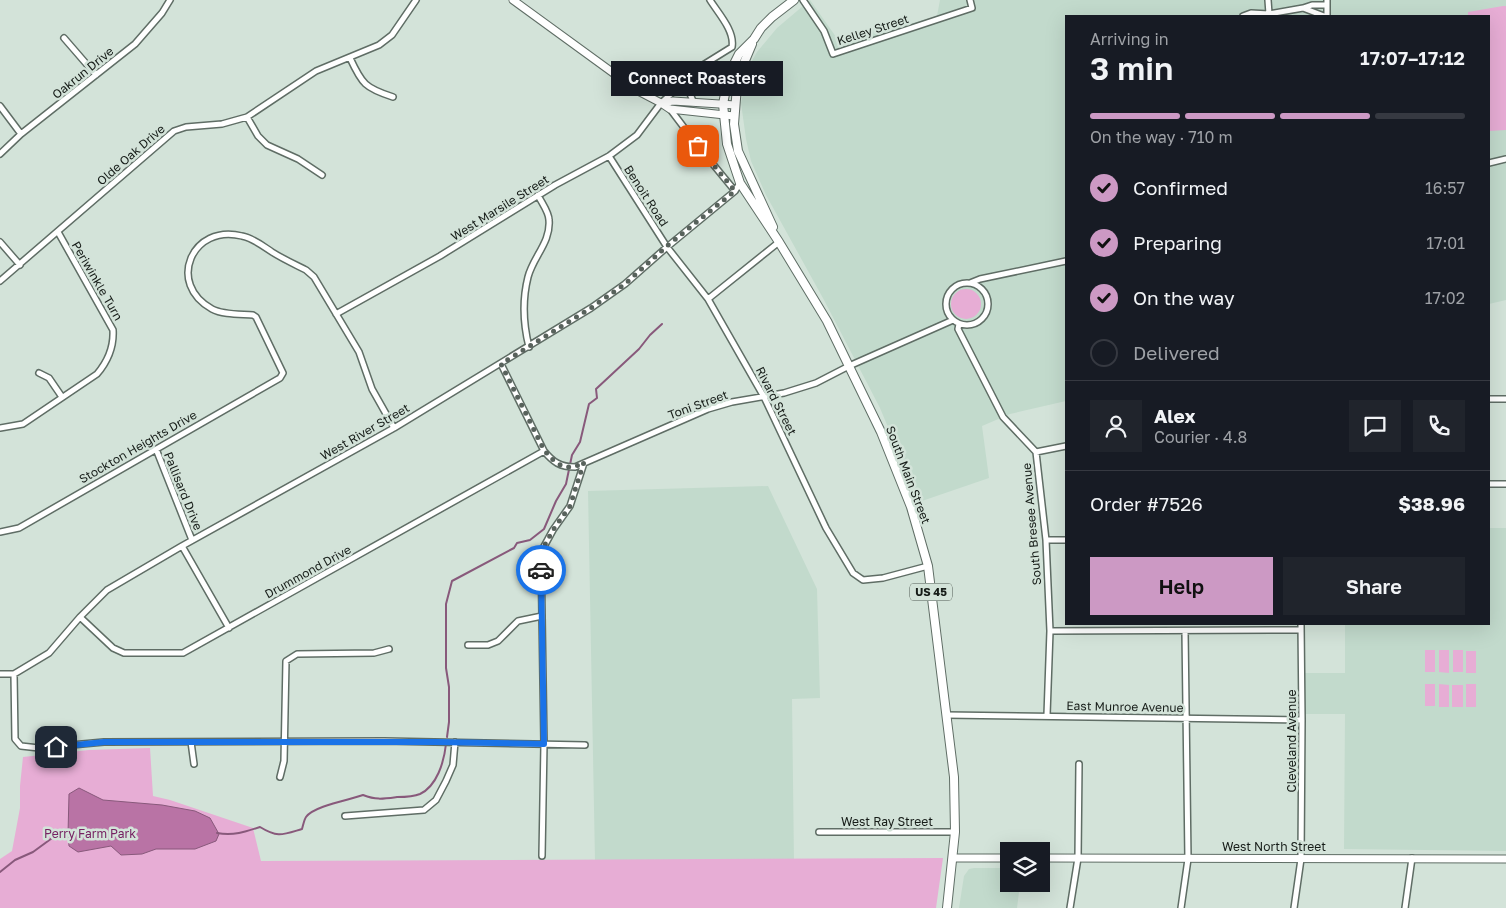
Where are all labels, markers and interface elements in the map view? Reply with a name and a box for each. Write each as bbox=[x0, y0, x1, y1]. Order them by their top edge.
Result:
street label: Kelley Street bbox=[835, 11, 911, 48]
text: Arriving in bbox=[1090, 29, 1169, 49]
street label: Oakrun Drive bbox=[49, 43, 116, 102]
text: 17:07–17:12 bbox=[1360, 46, 1465, 69]
text: 3 min bbox=[1090, 49, 1173, 87]
callout: Connect Roasters bbox=[612, 61, 784, 96]
text: Connect Roasters bbox=[628, 68, 766, 88]
street label: Olde Oak Drive bbox=[94, 121, 168, 188]
pin bbox=[677, 125, 719, 167]
text: On the way · 710 m bbox=[1090, 127, 1233, 147]
icon: bag bbox=[684, 132, 712, 160]
street label: Benoit Road bbox=[621, 162, 672, 229]
street label: West Marsile Street bbox=[448, 171, 552, 244]
icon: check bbox=[1090, 174, 1118, 202]
text: Confirmed bbox=[1133, 176, 1228, 199]
text: 16:57 bbox=[1425, 178, 1465, 198]
icon: check bbox=[1090, 229, 1118, 257]
text: Preparing bbox=[1133, 231, 1222, 254]
text: 17:01 bbox=[1426, 233, 1465, 253]
street label: Periwinkle Turn bbox=[69, 238, 126, 323]
icon: check bbox=[1090, 284, 1118, 312]
text: On the way bbox=[1133, 286, 1235, 309]
text: 17:02 bbox=[1425, 288, 1465, 308]
text: Delivered bbox=[1133, 341, 1220, 364]
street label: Rivard Street bbox=[753, 364, 800, 438]
street label: Toni Street bbox=[666, 387, 730, 422]
street label: West River Street bbox=[318, 400, 412, 463]
button: person bbox=[1090, 400, 1142, 452]
button: chat bbox=[1349, 400, 1401, 452]
button: phone bbox=[1413, 400, 1465, 452]
text: Alex bbox=[1154, 404, 1195, 427]
street label: Stockton Heights Drive bbox=[76, 407, 199, 486]
street label: South Main Street bbox=[883, 424, 934, 526]
text: Courier · 4.8 bbox=[1154, 427, 1247, 447]
street label: Pallisard Drive bbox=[161, 449, 206, 532]
street label: South Bresee Avenue bbox=[1019, 462, 1044, 586]
text: Order #7526 bbox=[1090, 492, 1203, 515]
text: $38.96 bbox=[1398, 492, 1465, 515]
street label: Drummond Drive bbox=[262, 542, 354, 601]
courier bbox=[516, 545, 566, 595]
icon: car bbox=[527, 556, 555, 584]
button: Help bbox=[1090, 557, 1273, 615]
button: Share bbox=[1283, 557, 1465, 615]
road number: US 45 bbox=[910, 584, 952, 600]
street label: Cleveland Avenue bbox=[1284, 690, 1299, 792]
street label: East Munroe Avenue bbox=[1066, 698, 1184, 715]
pin bbox=[35, 726, 77, 768]
icon: home bbox=[42, 733, 70, 761]
street label: West Ray Street bbox=[841, 814, 933, 829]
park label: Perry Farm Park bbox=[44, 826, 136, 841]
street label: West North Street bbox=[1222, 839, 1326, 854]
map controls bbox=[1000, 842, 1050, 892]
button: layers bbox=[1000, 842, 1050, 892]

